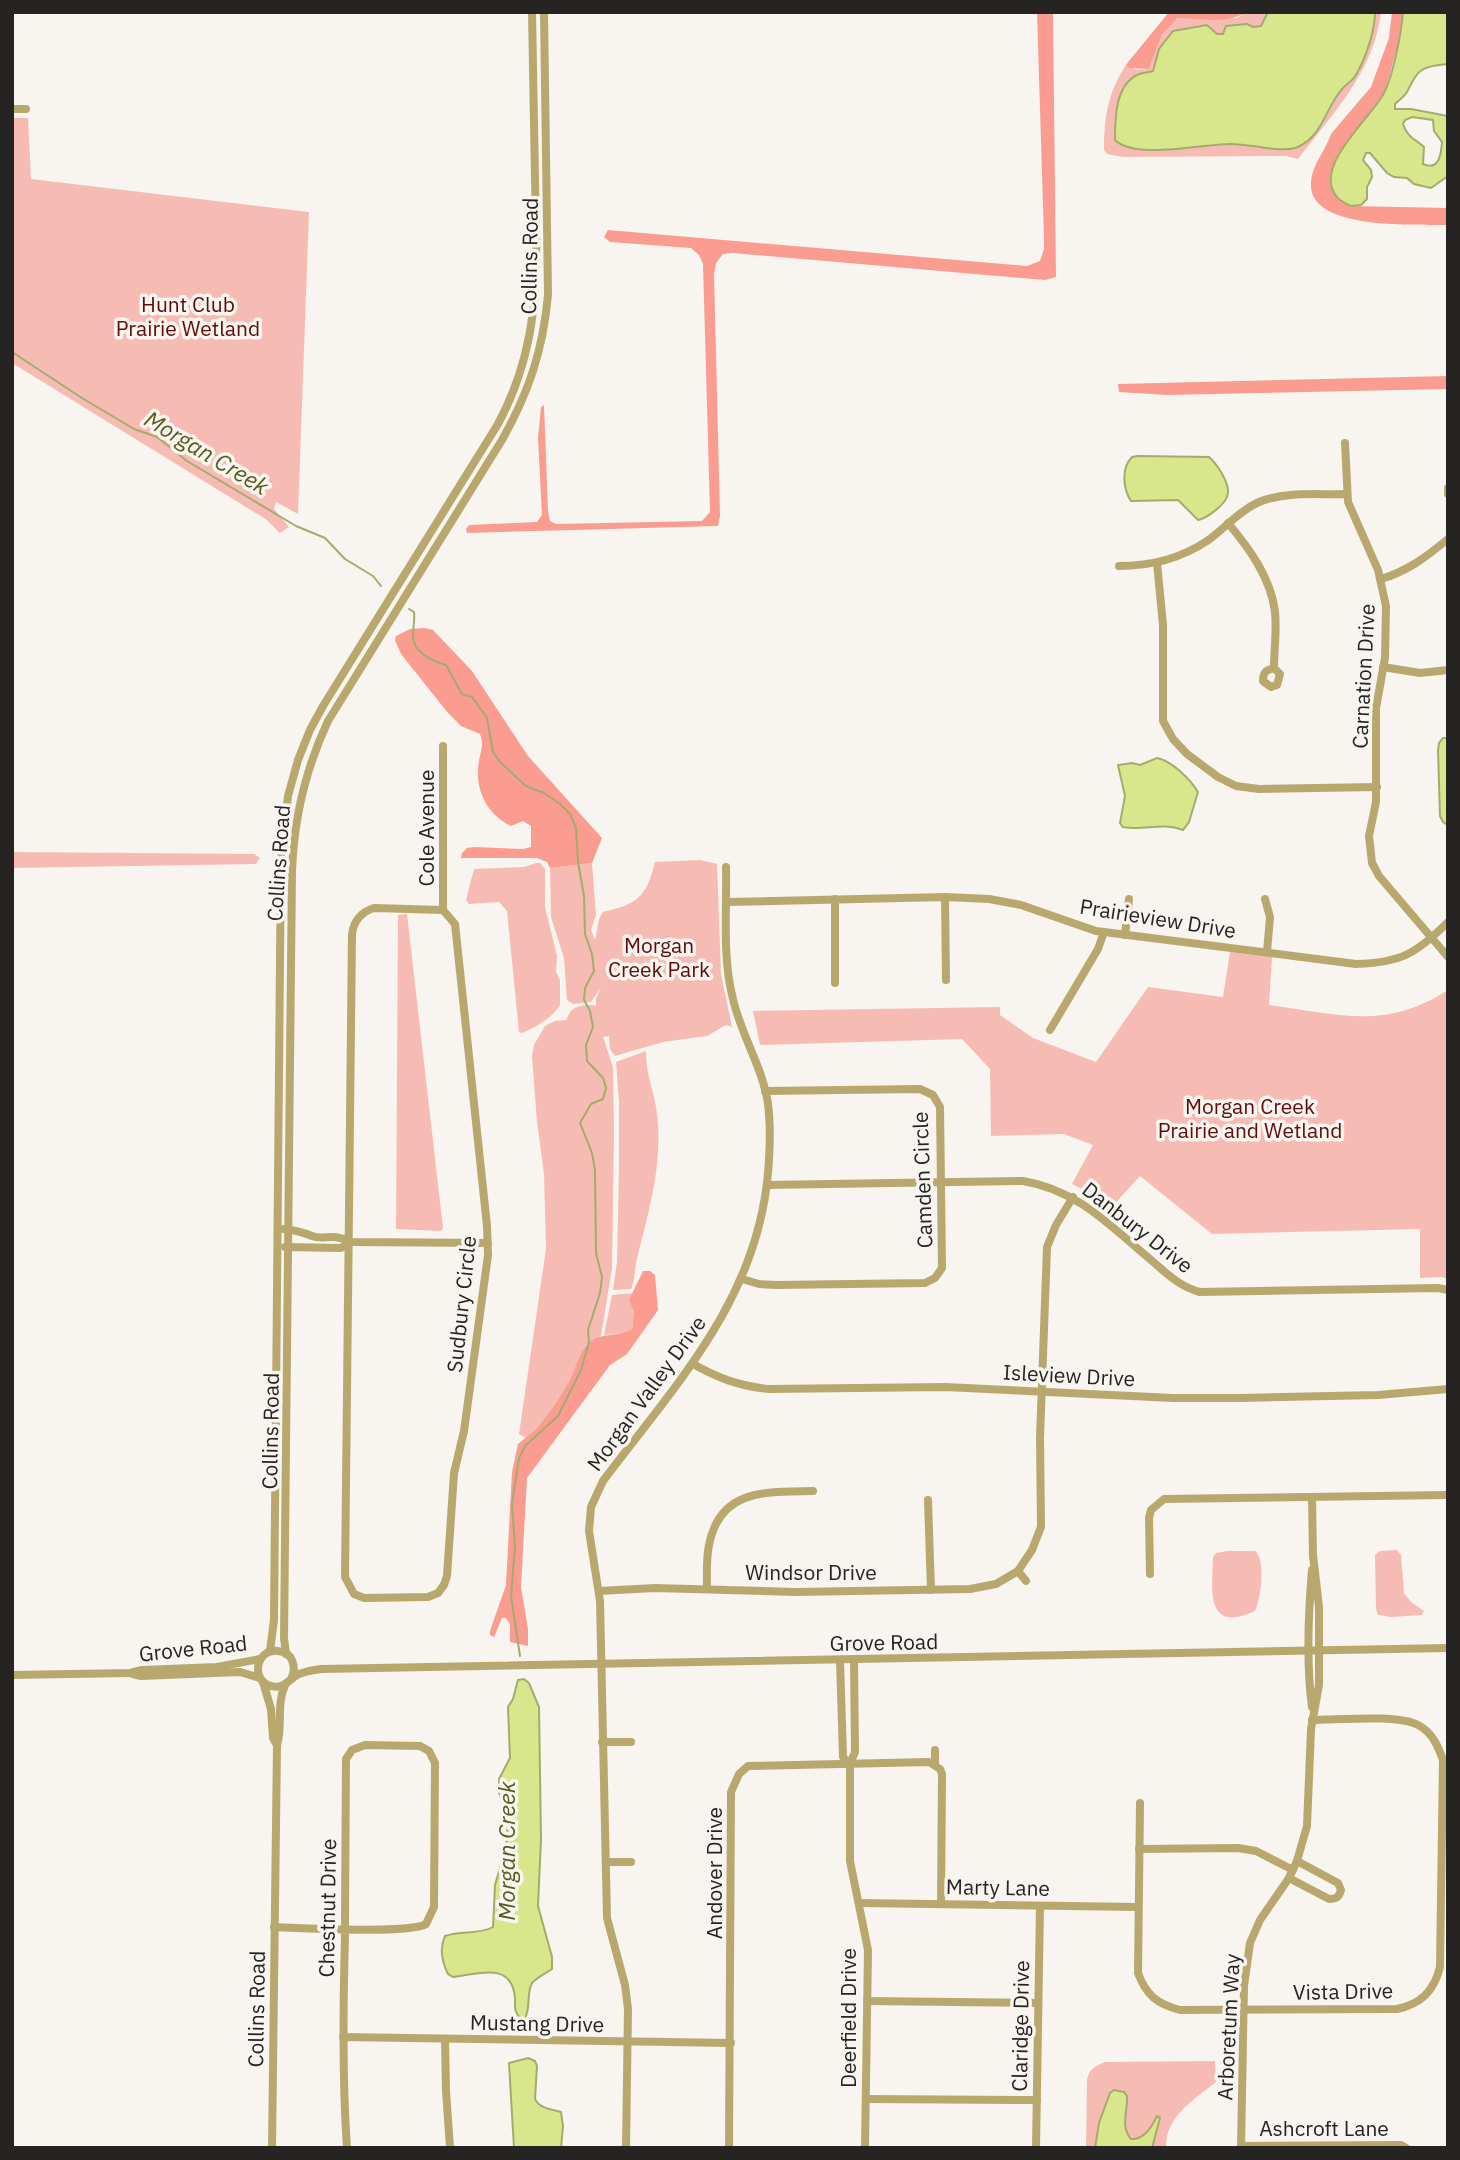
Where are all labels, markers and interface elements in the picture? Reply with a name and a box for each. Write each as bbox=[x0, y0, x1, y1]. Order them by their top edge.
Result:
street label: Collins Road bbox=[514, 197, 544, 315]
park label: Hunt Club Prairie Wetland bbox=[116, 290, 260, 342]
water label: Morgan Creek bbox=[139, 403, 275, 501]
street label: Carnation Drive bbox=[1345, 603, 1381, 749]
street label: Cole Avenue bbox=[412, 769, 440, 887]
street label: Collins Road bbox=[260, 804, 296, 922]
street label: Prairieview Drive bbox=[1078, 892, 1238, 944]
park label: Morgan Creek Park bbox=[608, 931, 710, 983]
park label: Morgan Creek Prairie and Wetland bbox=[1158, 1092, 1342, 1144]
street label: Camden Circle bbox=[906, 1111, 938, 1249]
street label: Danbury Drive bbox=[1077, 1175, 1199, 1279]
street label: Sudbury Circle bbox=[440, 1234, 482, 1374]
street label: Morgan Valley Drive bbox=[580, 1310, 712, 1476]
street label: Isleview Drive bbox=[1002, 1358, 1136, 1392]
street label: Collins Road bbox=[255, 1372, 285, 1490]
street label: Windsor Drive bbox=[745, 1558, 877, 1586]
street label: Grove Road bbox=[829, 1627, 939, 1657]
street label: Grove Road bbox=[137, 1628, 249, 1668]
water label: Morgan Creek bbox=[491, 1780, 521, 1921]
street label: Andover Drive bbox=[700, 1807, 728, 1939]
street label: Chestnut Drive bbox=[312, 1838, 342, 1978]
street label: Marty Lane bbox=[946, 1872, 1050, 1902]
street label: Deerfield Drive bbox=[834, 1948, 862, 2088]
street label: Collins Road bbox=[241, 1950, 271, 2068]
street label: Arboretum Way bbox=[1210, 1952, 1246, 2101]
street label: Claridge Drive bbox=[1005, 1960, 1035, 2092]
street label: Vista Drive bbox=[1293, 1976, 1393, 2006]
street label: Mustang Drive bbox=[470, 2008, 604, 2038]
street label: Ashcroft Lane bbox=[1259, 2114, 1389, 2142]

